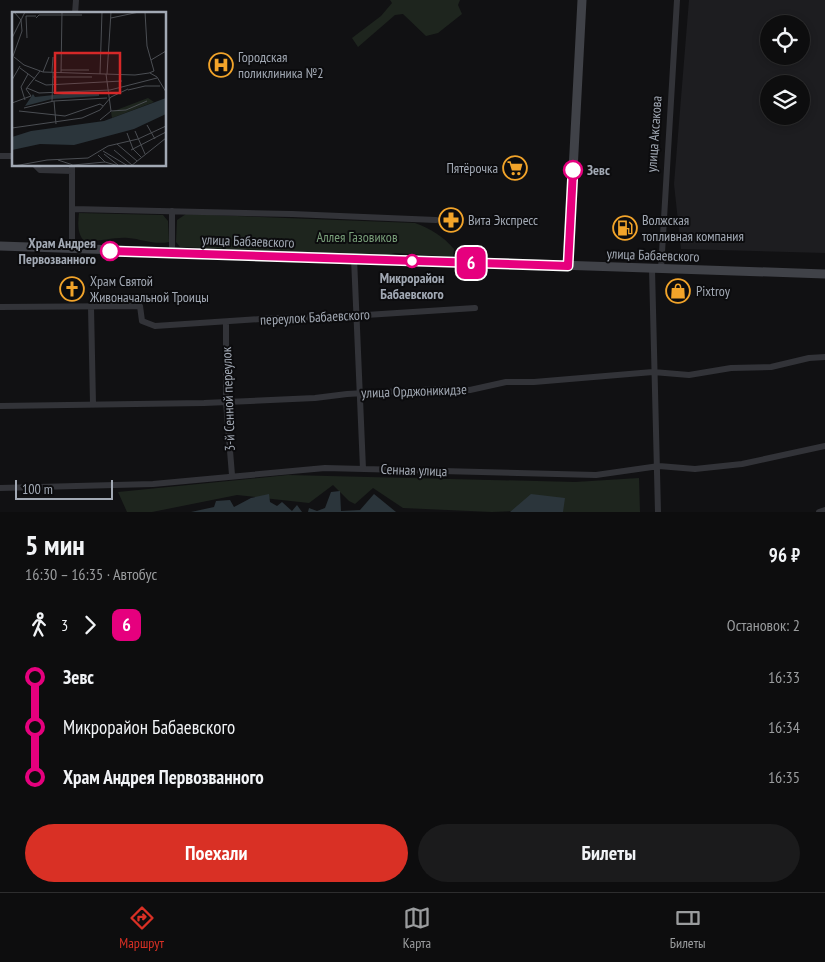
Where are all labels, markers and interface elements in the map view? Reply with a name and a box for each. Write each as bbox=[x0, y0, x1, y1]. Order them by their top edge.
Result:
inset map bbox=[12, 12, 166, 166]
map controls bbox=[760, 15, 810, 125]
button: locate bbox=[760, 15, 810, 65]
place label: Городская поликлиника №2 bbox=[238, 48, 323, 82]
hospital icon: Городская поликлиника №2 bbox=[208, 52, 234, 78]
button: layers bbox=[760, 75, 810, 125]
street label: улица Аксакова bbox=[642, 95, 666, 173]
supermarket icon: Пятёрочка bbox=[502, 155, 528, 181]
place label: Пятёрочка bbox=[446, 159, 498, 177]
marker: Зевс bbox=[563, 160, 583, 180]
place label: Зевс bbox=[587, 161, 610, 179]
pharmacy icon: Вита Экспресс bbox=[438, 207, 464, 233]
place label: Вита Экспресс bbox=[468, 211, 538, 229]
place label: Волжская топливная компания bbox=[642, 211, 744, 245]
fuel station icon: Волжская топливная компания bbox=[612, 215, 638, 241]
park label: Аллея Газовиков bbox=[316, 228, 398, 246]
street label: улица Бабаевского bbox=[201, 230, 295, 252]
place label: Храм Андрея Первозванного bbox=[19, 234, 96, 268]
marker: Храм Андрея Первозванного bbox=[100, 241, 120, 261]
street label: улица Бабаевского bbox=[606, 244, 700, 266]
line badge: 6 bbox=[455, 247, 487, 279]
text: 6 bbox=[467, 251, 475, 274]
marker: Микрорайон Бабаевского bbox=[405, 254, 419, 268]
place label: Микрорайон Бабаевского bbox=[380, 269, 444, 303]
place label: Храм Святой Живоначальной Троицы bbox=[89, 272, 209, 306]
church icon: Храм Святой Живоначальной Троицы bbox=[59, 276, 85, 302]
shop icon: Pixtroy bbox=[665, 278, 691, 304]
place label: Pixtroy bbox=[696, 282, 731, 300]
street label: переулок Бабаевского bbox=[260, 305, 370, 329]
street label: 3-й Сенной переулок bbox=[217, 346, 239, 451]
street label: улица Орджоникидзе bbox=[361, 380, 467, 402]
street label: Сенная улица bbox=[380, 460, 448, 480]
scale bar bbox=[15, 477, 112, 500]
text: 100 m bbox=[22, 480, 53, 498]
text: 5 мин bbox=[25, 526, 85, 563]
text: 96 ₽ bbox=[769, 543, 800, 567]
text: 16:30 – 16:35 · Автобус bbox=[25, 564, 157, 584]
icon: walk bbox=[25, 611, 53, 639]
icon: forward bbox=[76, 611, 104, 639]
text: 6 bbox=[122, 613, 131, 636]
text: 3 bbox=[61, 615, 68, 635]
text: Остановок: 2 bbox=[727, 615, 800, 635]
text: Зевс bbox=[63, 665, 94, 689]
text: 16:33 bbox=[768, 667, 800, 687]
text: Микрорайон Бабаевского bbox=[63, 715, 235, 739]
text: 16:34 bbox=[768, 717, 800, 737]
text: Храм Андрея Первозванного bbox=[63, 765, 264, 789]
text: 16:35 bbox=[768, 767, 800, 787]
button: Поехали bbox=[25, 824, 408, 882]
button: Билеты bbox=[418, 824, 800, 882]
tab: Маршрут bbox=[119, 904, 164, 952]
tab: Карта bbox=[403, 904, 431, 952]
tab: Билеты bbox=[670, 904, 706, 952]

